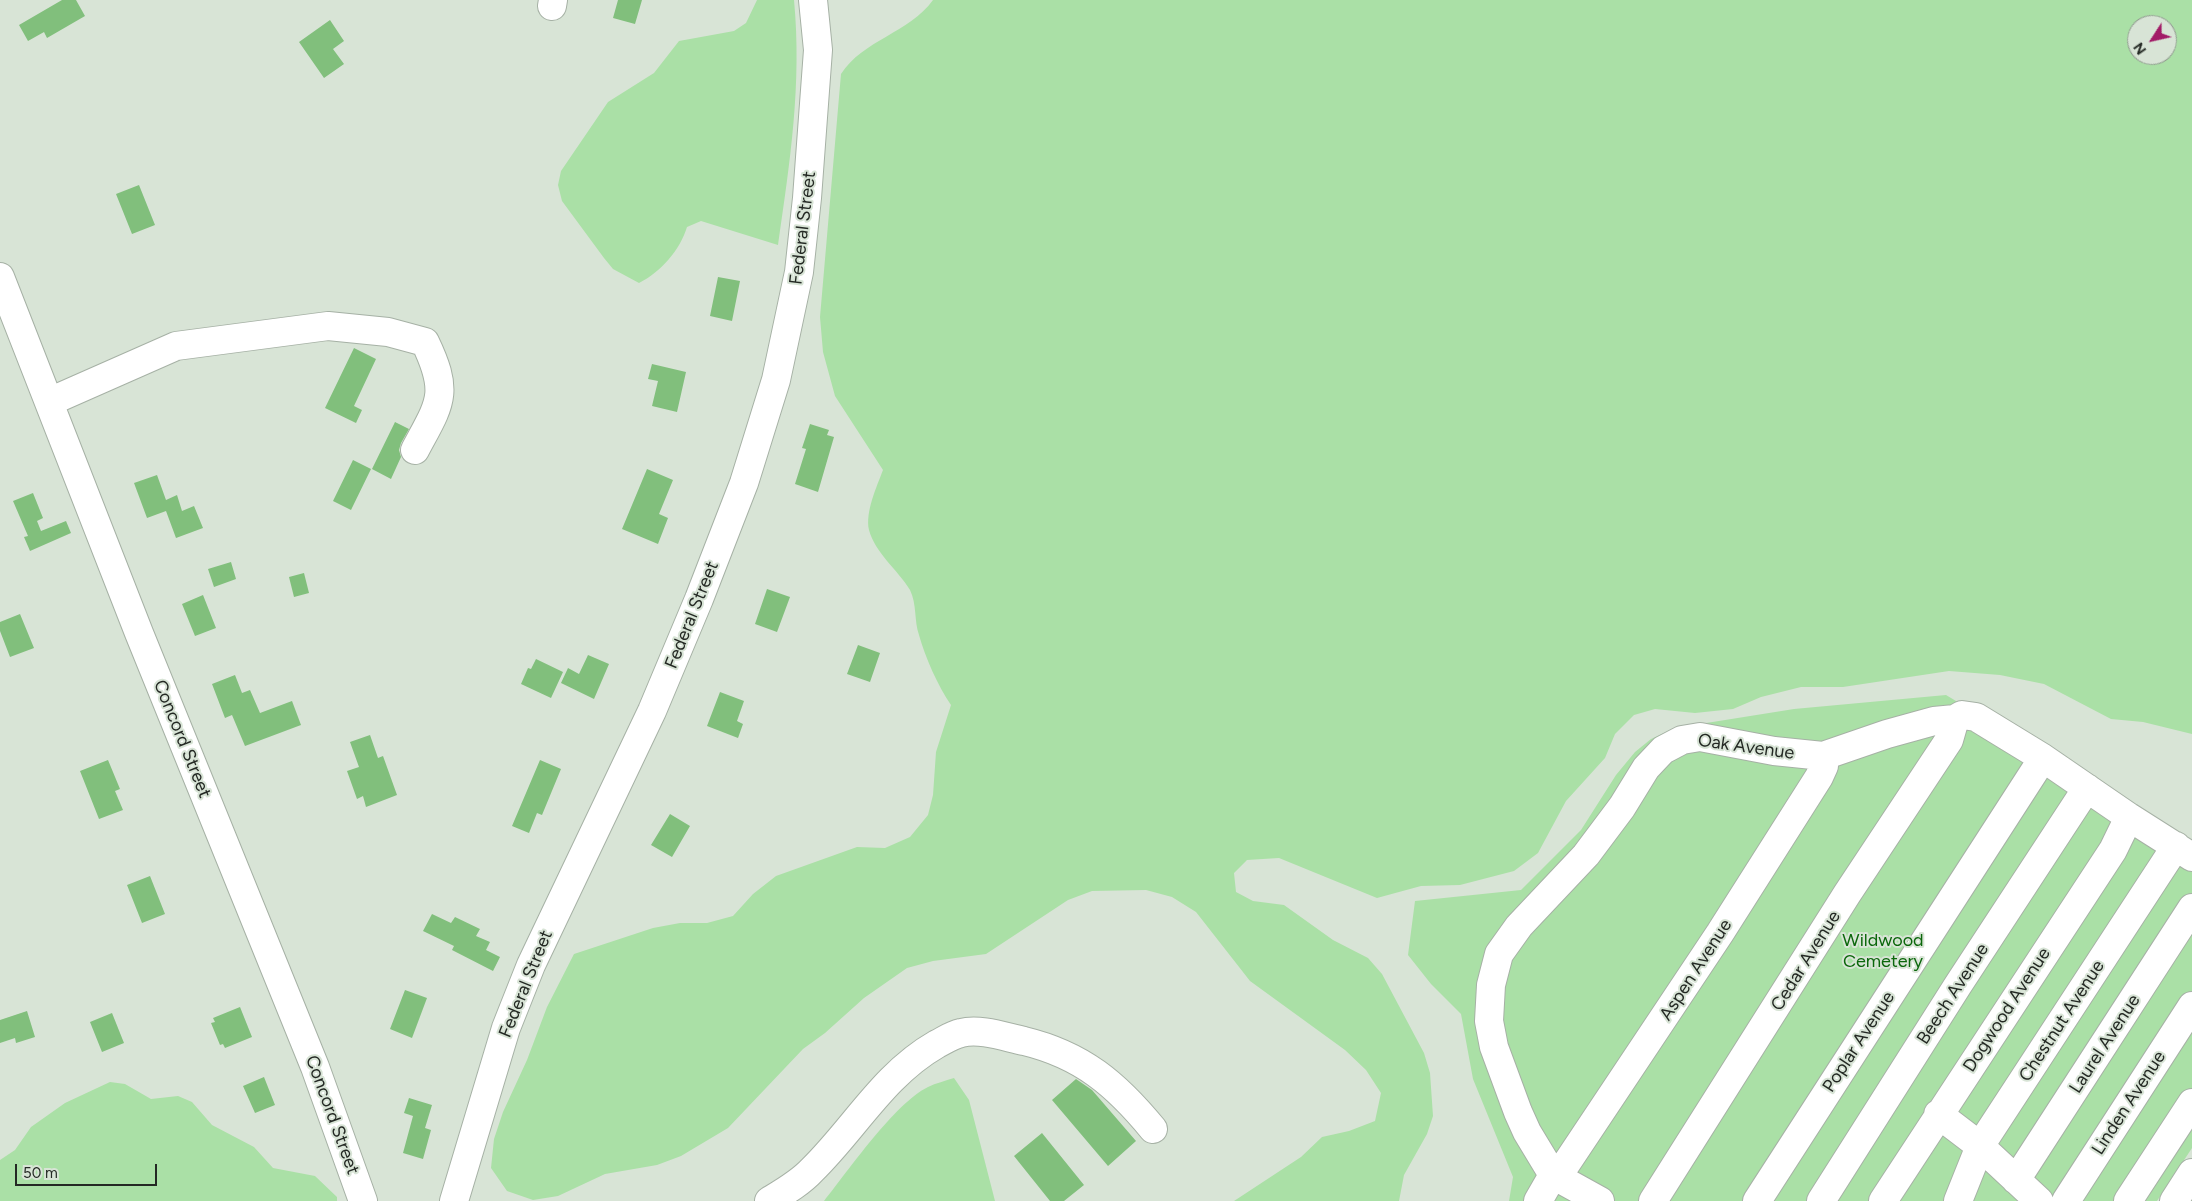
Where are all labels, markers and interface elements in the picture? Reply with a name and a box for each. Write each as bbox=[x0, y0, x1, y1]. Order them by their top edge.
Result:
north arrow bbox=[2127, 15, 2177, 65]
text: N bbox=[2130, 39, 2150, 58]
street label: Federal Street bbox=[785, 170, 821, 286]
street label: Federal Street bbox=[661, 558, 723, 672]
street label: Concord Street bbox=[149, 677, 215, 801]
street label: Oak Avenue bbox=[1696, 730, 1796, 764]
street label: Cedar Avenue bbox=[1767, 907, 1845, 1015]
street label: Aspen Avenue bbox=[1655, 915, 1737, 1025]
street label: Federal Street bbox=[495, 927, 557, 1041]
park label: Wildwood Cemetery bbox=[1842, 930, 1924, 972]
street label: Beech Avenue bbox=[1912, 940, 1994, 1048]
street label: Dogwood Avenue bbox=[1959, 944, 2055, 1076]
street label: Chestnut Avenue bbox=[2015, 956, 2109, 1086]
street label: Poplar Avenue bbox=[1818, 988, 1900, 1096]
street label: Laurel Avenue bbox=[2065, 990, 2145, 1098]
street label: Linden Avenue bbox=[2087, 1047, 2171, 1159]
street label: Concord Street bbox=[300, 1053, 364, 1177]
scale bar bbox=[18, 1154, 160, 1186]
text: 50 m bbox=[23, 1164, 58, 1182]

